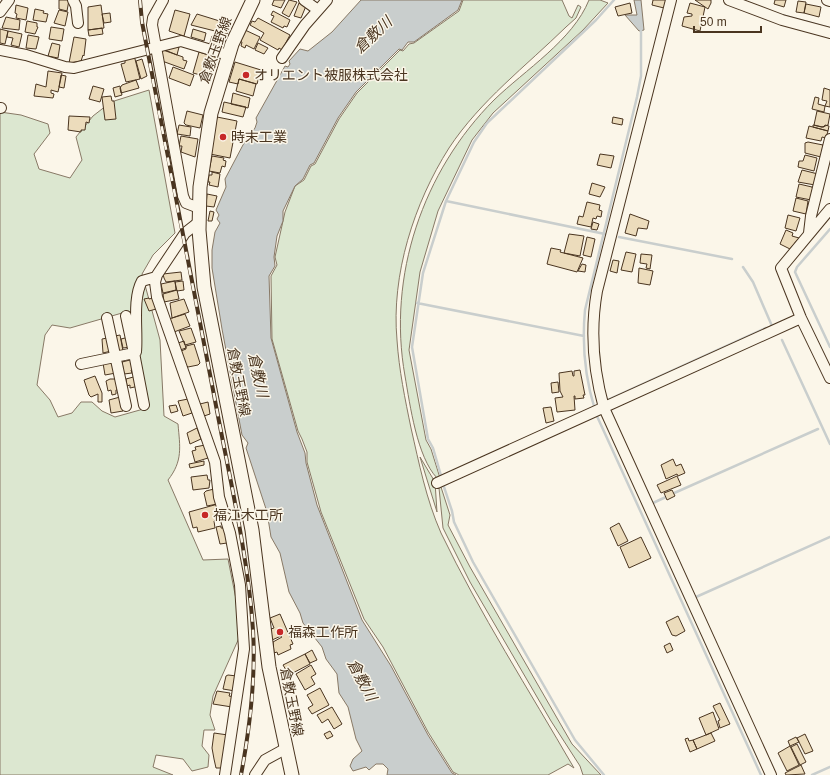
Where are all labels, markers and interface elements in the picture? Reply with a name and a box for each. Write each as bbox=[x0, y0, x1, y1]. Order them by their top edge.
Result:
scale bar bbox=[694, 8, 761, 34]
water label: 倉敷川 bbox=[350, 12, 396, 56]
street label: 倉敷玉野線 bbox=[196, 14, 234, 86]
text: 50 m bbox=[700, 15, 727, 29]
place label: オリエント被服株式会社 bbox=[254, 67, 408, 83]
marker: オリエント被服株式会社 bbox=[241, 70, 251, 80]
place label: 時末工業 bbox=[231, 129, 287, 145]
marker: 時末工業 bbox=[218, 132, 228, 142]
street label: 倉敷玉野線 bbox=[224, 346, 254, 418]
water label: 倉敷川 bbox=[245, 351, 272, 401]
place label: 福江木工所 bbox=[213, 507, 283, 523]
marker: 福江木工所 bbox=[200, 510, 210, 520]
place label: 福森工作所 bbox=[288, 624, 358, 640]
marker: 福森工作所 bbox=[275, 627, 285, 637]
water label: 倉敷川 bbox=[344, 656, 381, 705]
street label: 倉敷玉野線 bbox=[277, 666, 307, 738]

